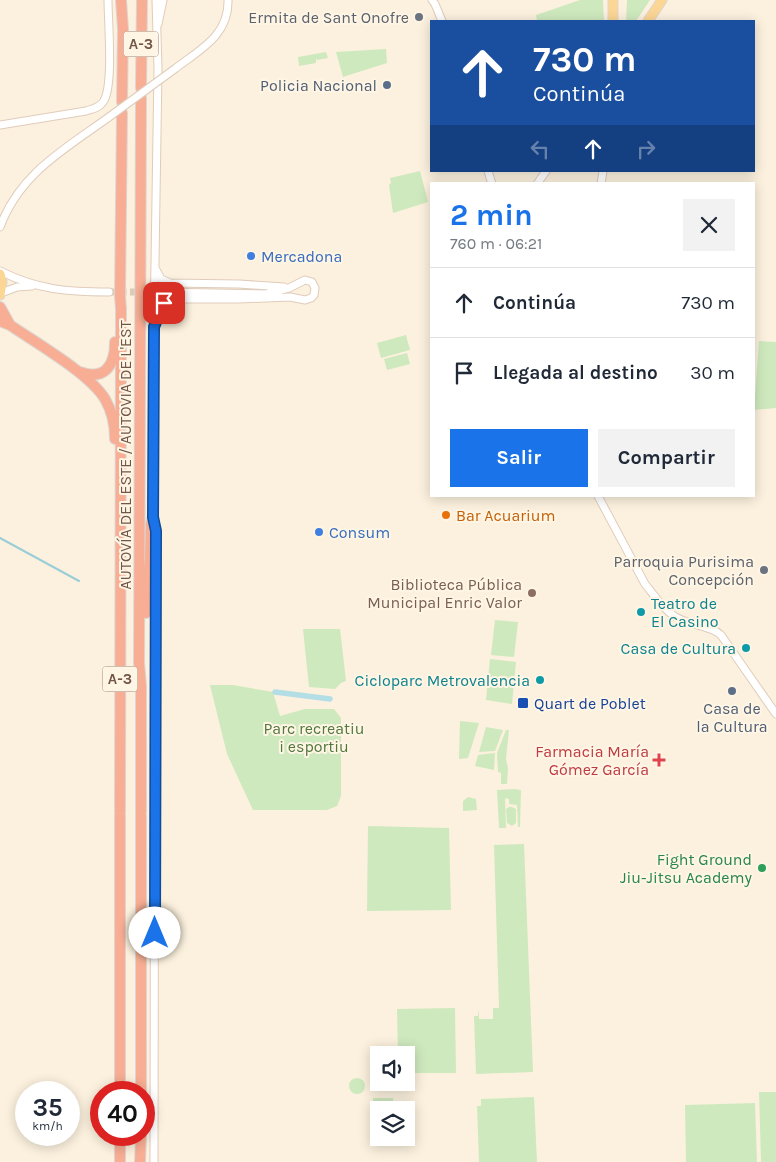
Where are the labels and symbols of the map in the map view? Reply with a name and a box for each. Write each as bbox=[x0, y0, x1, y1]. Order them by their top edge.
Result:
place label: Ermita de Sant Onofre bbox=[248, 8, 409, 27]
marker: Ermita de Sant Onofre bbox=[413, 11, 425, 23]
road number: A-3 bbox=[124, 32, 158, 56]
place label: Policia Nacional bbox=[260, 76, 377, 95]
marker: Policia Nacional bbox=[381, 79, 393, 91]
place label: Mercadona bbox=[261, 247, 342, 266]
marker: Mercadona bbox=[245, 250, 257, 262]
pin bbox=[143, 282, 185, 324]
street label: AUTOVÍA DEL ESTE / AUTOVIA DE L'EST bbox=[116, 320, 135, 590]
place label: Bar Acuarium bbox=[456, 506, 556, 525]
marker: Bar Acuarium bbox=[440, 509, 452, 521]
place label: Consum bbox=[329, 523, 390, 542]
marker: Consum bbox=[313, 526, 325, 538]
place label: Parroquia Purisima Concepción bbox=[614, 552, 754, 589]
marker: Parroquia Purisima Concepción bbox=[758, 564, 770, 576]
place label: Biblioteca Pública Municipal Enric Valor bbox=[367, 575, 522, 612]
marker: Biblioteca Pública Municipal Enric Valor bbox=[526, 587, 538, 599]
place label: Teatro de El Casino bbox=[651, 594, 718, 631]
marker: Teatro de El Casino bbox=[635, 606, 647, 618]
place label: Casa de Cultura bbox=[621, 639, 736, 658]
marker: Casa de Cultura bbox=[740, 642, 752, 654]
road number: A-3 bbox=[102, 666, 138, 692]
place label: Cicloparc Metrovalencia bbox=[355, 671, 530, 690]
marker: Cicloparc Metrovalencia bbox=[534, 674, 546, 686]
marker: Casa de la Cultura bbox=[726, 685, 738, 697]
place label: Quart de Poblet bbox=[534, 694, 646, 713]
marker: Quart de Poblet bbox=[516, 696, 530, 710]
place label: Casa de la Cultura bbox=[696, 699, 768, 736]
park label: Parc recreatiu i esportiu bbox=[263, 719, 365, 756]
place label: Farmacia María Gómez García bbox=[535, 742, 649, 779]
marker: Farmacia María Gómez García bbox=[653, 754, 665, 766]
place label: Fight Ground Jiu-Jitsu Academy bbox=[620, 850, 753, 887]
marker: Fight Ground Jiu-Jitsu Academy bbox=[756, 862, 768, 874]
position arrow bbox=[128, 906, 180, 958]
speed limit sign: 40 bbox=[90, 1081, 155, 1146]

